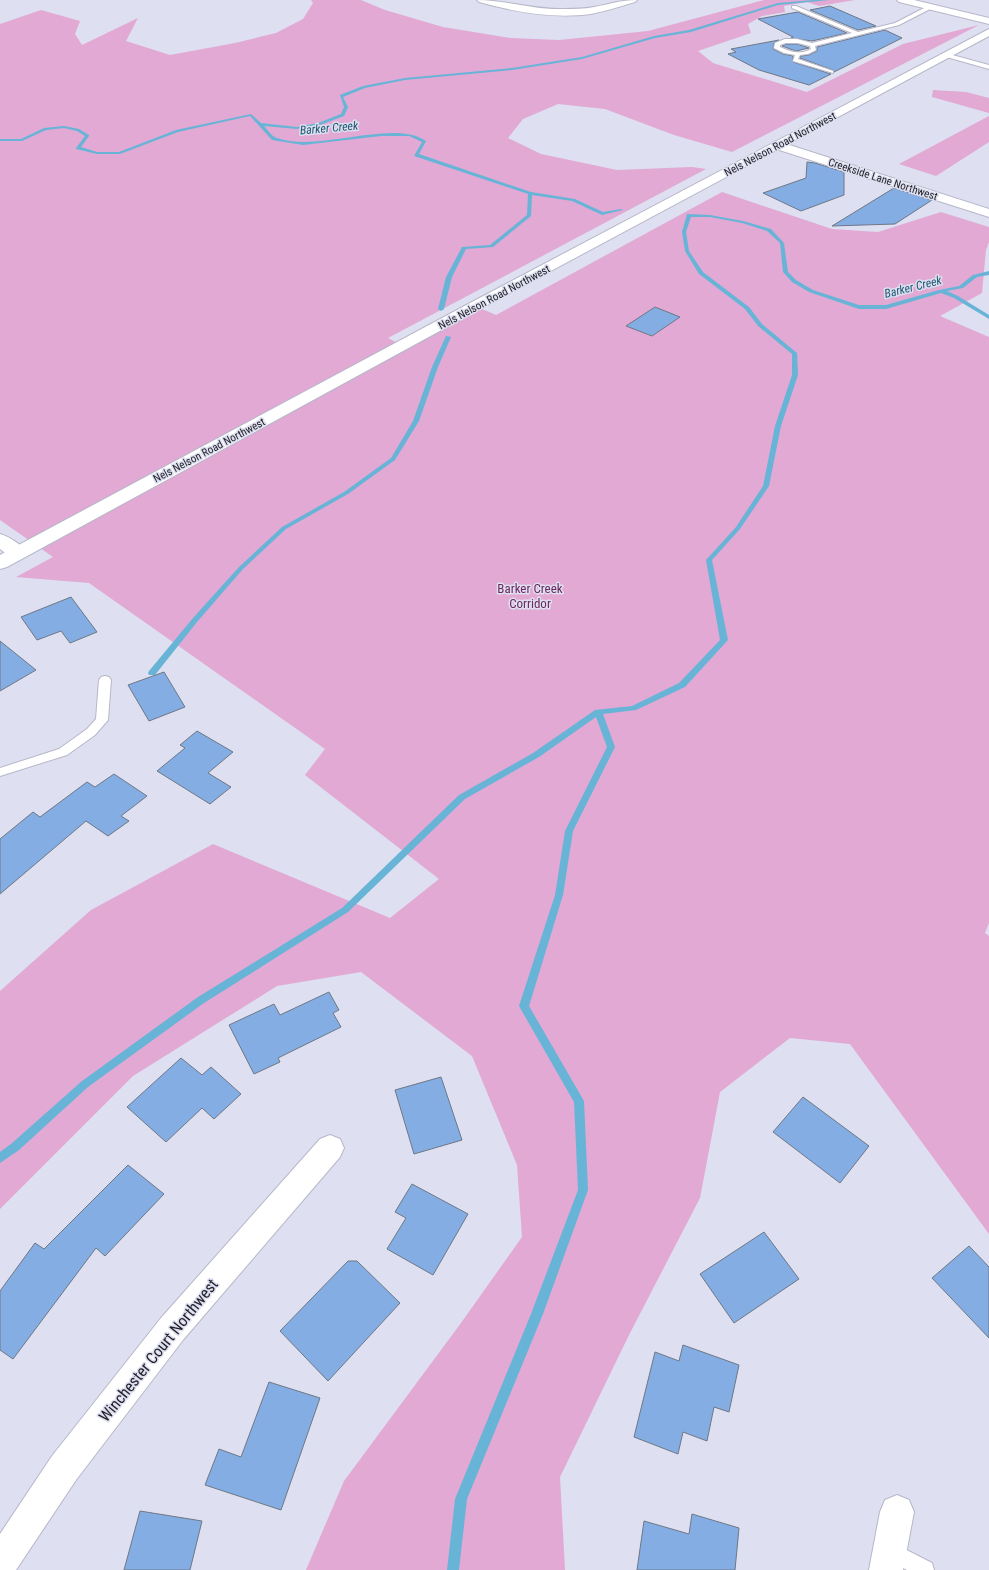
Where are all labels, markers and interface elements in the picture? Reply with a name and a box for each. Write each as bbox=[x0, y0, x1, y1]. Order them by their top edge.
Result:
street label: Nels Nelson Road Northwest bbox=[722, 109, 838, 179]
water label: Barker Creek bbox=[299, 118, 360, 138]
street label: Creekside Lane Northwest bbox=[827, 156, 939, 203]
street label: Nels Nelson Road Northwest bbox=[436, 262, 552, 332]
water label: Barker Creek bbox=[883, 273, 944, 301]
street label: Nels Nelson Road Northwest bbox=[151, 415, 267, 485]
park label: Barker Creek Corridor bbox=[497, 581, 563, 611]
street label: Winchester Court Northwest bbox=[95, 1275, 222, 1426]

